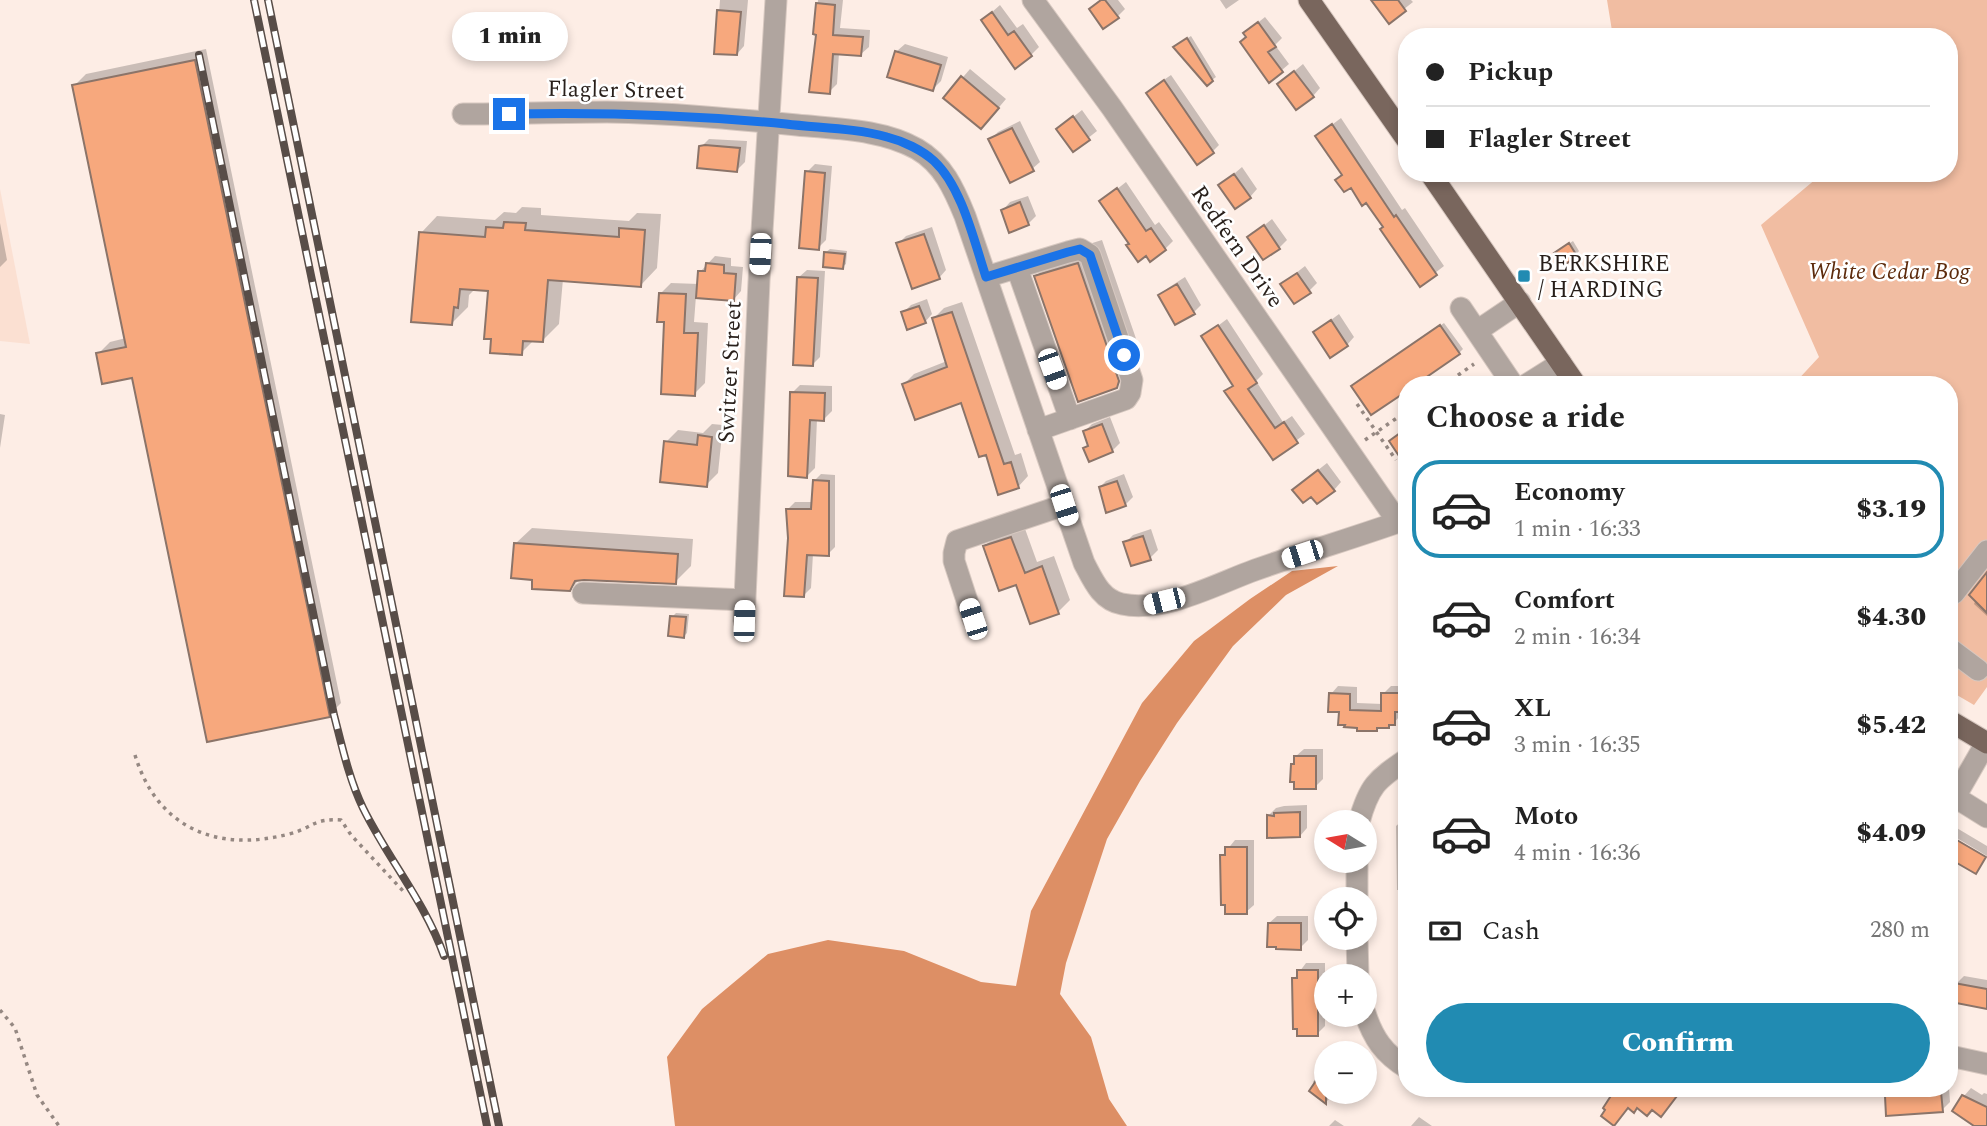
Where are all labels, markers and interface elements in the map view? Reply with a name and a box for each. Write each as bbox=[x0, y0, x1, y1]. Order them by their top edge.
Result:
callout: 1 min bbox=[451, 12, 567, 61]
text: 1 min bbox=[478, 19, 542, 54]
text: Pickup bbox=[1468, 52, 1553, 92]
street label: Flagler Street bbox=[547, 72, 685, 109]
route end bbox=[493, 98, 525, 130]
text: Flagler Street bbox=[1468, 119, 1631, 159]
street label: Redfern Drive bbox=[1181, 178, 1292, 315]
car bbox=[749, 232, 772, 276]
place label: BERKSHIRE / HARDING bbox=[1538, 247, 1670, 308]
park label: White Cedar Bog bbox=[1808, 255, 1971, 290]
marker: BERKSHIRE / HARDING bbox=[1516, 268, 1532, 284]
street label: Switzer Street bbox=[709, 300, 752, 444]
route start bbox=[1108, 339, 1140, 371]
car bbox=[1035, 346, 1070, 392]
text: Choose a ride bbox=[1426, 393, 1625, 442]
text: Economy bbox=[1514, 472, 1624, 512]
icon: car bbox=[1430, 478, 1493, 541]
car bbox=[1048, 482, 1081, 528]
text: $3.19 bbox=[1856, 489, 1926, 529]
text: 1 min · 16:33 bbox=[1514, 512, 1641, 547]
car bbox=[1279, 538, 1326, 570]
text: Comfort bbox=[1514, 580, 1615, 620]
car bbox=[1142, 586, 1187, 616]
icon: car bbox=[1430, 586, 1493, 649]
car bbox=[957, 596, 990, 642]
text: $4.30 bbox=[1856, 597, 1926, 637]
car bbox=[733, 600, 756, 642]
text: 2 min · 16:34 bbox=[1514, 620, 1641, 655]
text: XL bbox=[1514, 688, 1551, 728]
icon: car bbox=[1430, 694, 1493, 757]
text: $5.42 bbox=[1856, 705, 1926, 745]
text: 3 min · 16:35 bbox=[1514, 728, 1641, 763]
text: Moto bbox=[1514, 796, 1578, 836]
icon: car bbox=[1430, 802, 1493, 865]
north arrow bbox=[1314, 810, 1377, 873]
map controls bbox=[1314, 810, 1377, 1104]
text: $4.09 bbox=[1856, 813, 1926, 853]
text: 4 min · 16:36 bbox=[1514, 836, 1641, 871]
button: locate bbox=[1314, 887, 1377, 950]
text: Cash bbox=[1482, 911, 1540, 951]
icon: cash bbox=[1426, 912, 1464, 950]
text: 280 m bbox=[1870, 913, 1930, 948]
button: + bbox=[1314, 964, 1377, 1027]
button: Confirm bbox=[1426, 1003, 1930, 1083]
button: − bbox=[1314, 1041, 1377, 1104]

